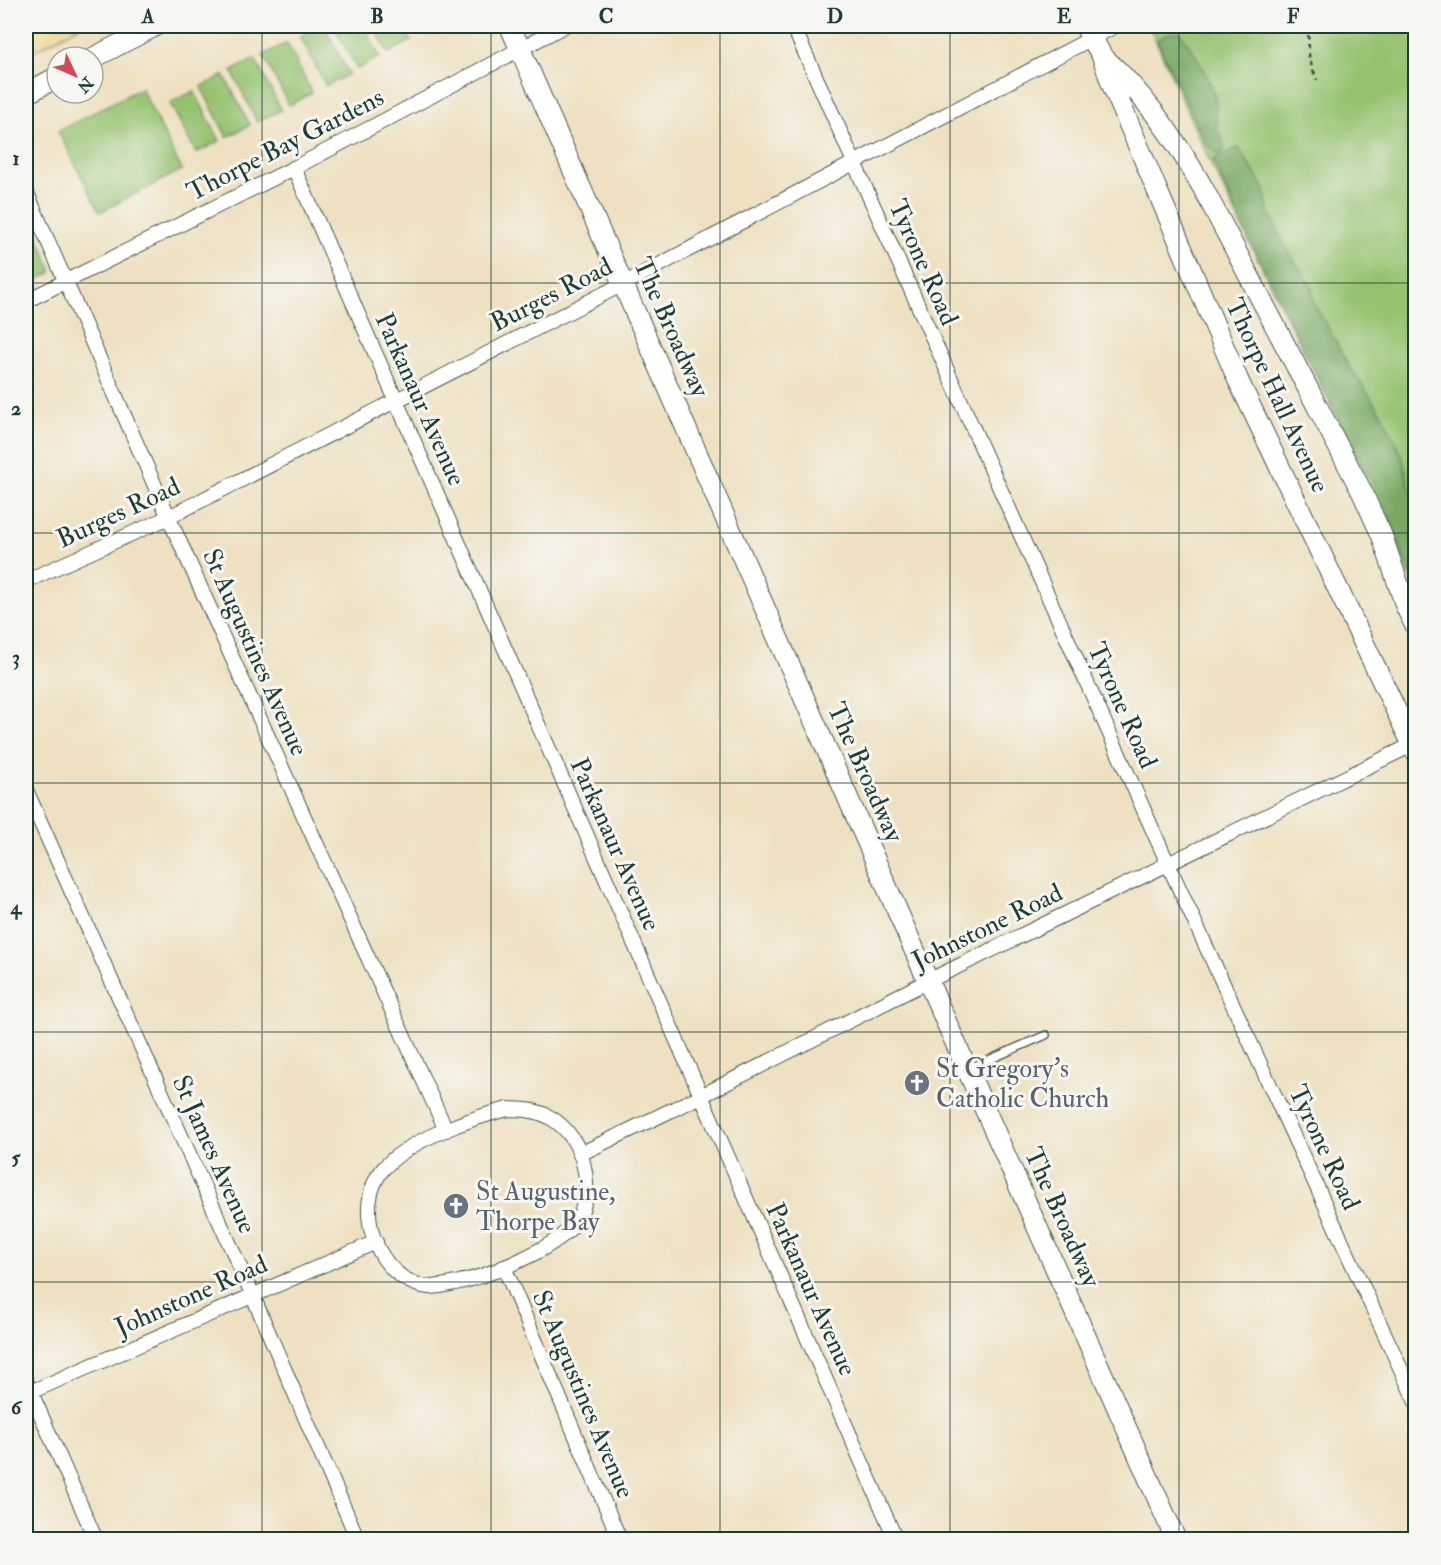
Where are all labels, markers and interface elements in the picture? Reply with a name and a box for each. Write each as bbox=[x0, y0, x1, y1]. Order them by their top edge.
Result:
text: A bbox=[141, 4, 155, 29]
text: B bbox=[370, 4, 384, 29]
text: C bbox=[599, 4, 613, 29]
text: D bbox=[827, 4, 843, 29]
text: E bbox=[1057, 4, 1072, 29]
text: F bbox=[1287, 4, 1300, 29]
north arrow bbox=[45, 45, 105, 105]
text: N bbox=[72, 72, 98, 97]
street label: Thorpe Bay Gardens bbox=[181, 81, 390, 209]
text: 1 bbox=[12, 146, 20, 171]
street label: Tyrone Road bbox=[881, 194, 965, 331]
street label: Burges Road bbox=[485, 250, 618, 339]
street label: The Broadway bbox=[626, 253, 716, 403]
street label: Thorpe Hall Avenue bbox=[1217, 293, 1336, 498]
street label: Parkanaur Avenue bbox=[368, 308, 473, 491]
text: 2 bbox=[11, 396, 21, 421]
street label: Burges Road bbox=[52, 470, 185, 555]
street label: St Augustines Avenue bbox=[195, 544, 315, 761]
street label: Tyrone Road bbox=[1080, 637, 1164, 774]
text: 3 bbox=[12, 645, 20, 670]
street label: The Broadway bbox=[820, 698, 910, 848]
street label: Parkanaur Avenue bbox=[563, 753, 668, 936]
street label: Johnstone Road bbox=[906, 877, 1068, 978]
text: 4 bbox=[10, 895, 23, 920]
place label: St Gregory's Catholic Church bbox=[936, 1053, 1110, 1115]
church icon: St Gregory's Catholic Church bbox=[902, 1068, 932, 1098]
street label: St James Avenue bbox=[165, 1070, 263, 1239]
street label: Tyrone Road bbox=[1281, 1080, 1367, 1215]
street label: The Broadway bbox=[1017, 1143, 1107, 1293]
text: 5 bbox=[12, 1145, 22, 1170]
place label: St Augustine, Thorpe Bay bbox=[476, 1176, 615, 1239]
church icon: St Augustine, Thorpe Bay bbox=[441, 1191, 471, 1221]
street label: Parkanaur Avenue bbox=[759, 1198, 864, 1381]
street label: Johnstone Road bbox=[109, 1248, 273, 1344]
street label: St Augustines Avenue bbox=[525, 1286, 641, 1503]
text: 6 bbox=[11, 1395, 23, 1420]

